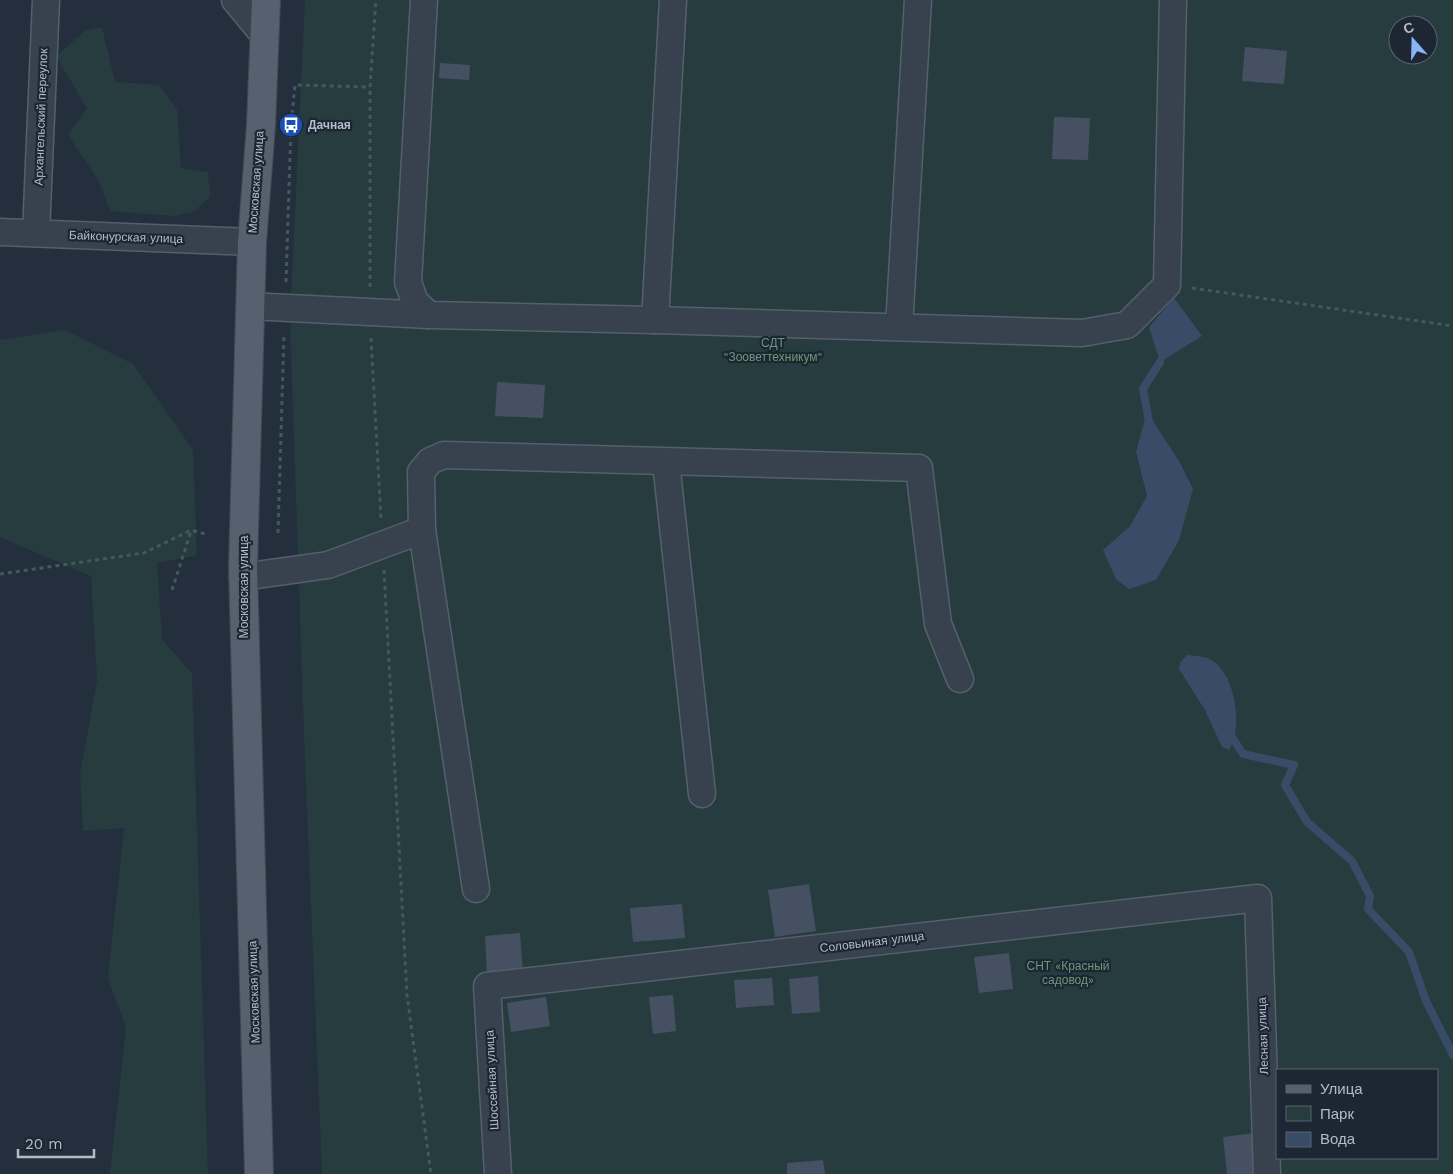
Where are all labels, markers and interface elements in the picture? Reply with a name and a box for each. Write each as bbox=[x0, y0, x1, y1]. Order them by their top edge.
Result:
north arrow bbox=[1388, 15, 1438, 65]
text: С bbox=[1401, 19, 1416, 37]
street label: Архангельский переулок bbox=[32, 47, 50, 186]
bus stop icon: Дачная bbox=[278, 112, 304, 138]
place label: Дачная bbox=[308, 118, 351, 132]
street label: Московская улица bbox=[245, 130, 267, 234]
street label: Байконурская улица bbox=[69, 228, 184, 246]
park label: СДТ "Зооветтехникум" bbox=[724, 336, 823, 364]
street label: Московская улица bbox=[237, 535, 251, 638]
street label: Соловьиная улица bbox=[819, 929, 925, 955]
street label: Московская улица bbox=[245, 940, 263, 1044]
park label: СНТ «Красный садовод» bbox=[1027, 959, 1109, 987]
street label: Лесная улица bbox=[1255, 997, 1271, 1075]
street label: Шоссейная улица bbox=[482, 1029, 502, 1130]
legend bbox=[1276, 1069, 1438, 1159]
text: Улица bbox=[1320, 1080, 1363, 1098]
text: Парк bbox=[1320, 1105, 1354, 1123]
scale bar bbox=[18, 1126, 94, 1158]
text: Вода bbox=[1320, 1130, 1356, 1148]
text: 20 m bbox=[25, 1135, 63, 1153]

